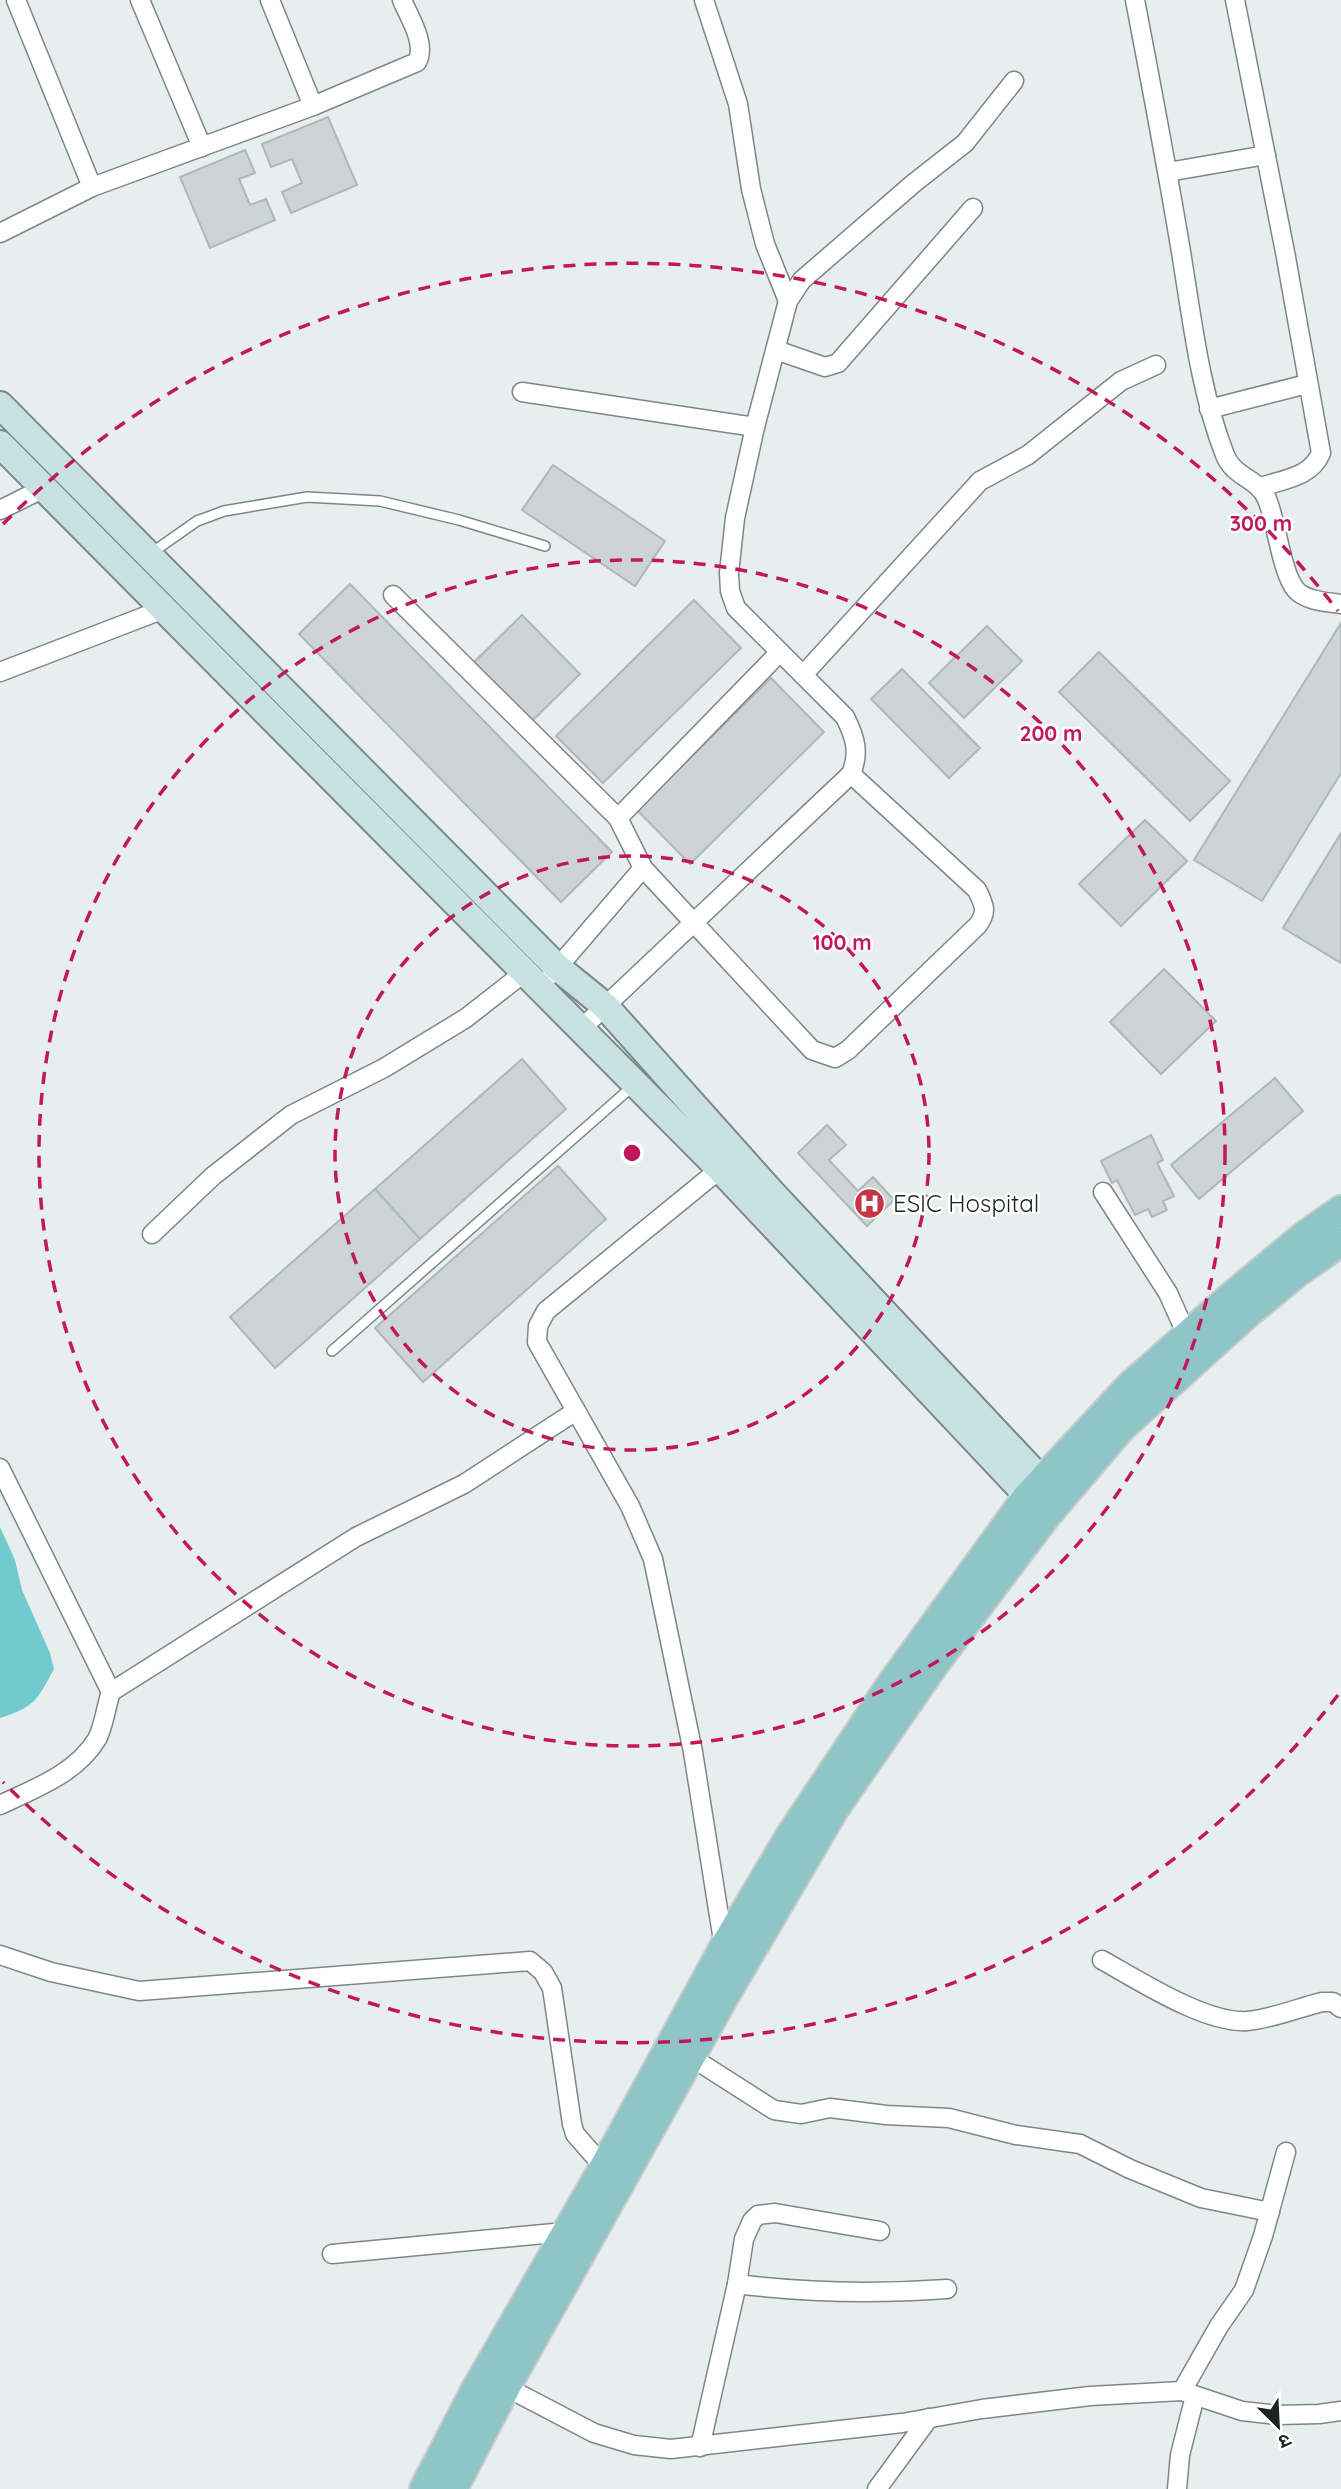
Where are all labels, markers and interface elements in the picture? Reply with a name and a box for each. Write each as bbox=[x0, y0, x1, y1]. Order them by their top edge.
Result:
text: 300 m bbox=[1230, 510, 1292, 536]
text: 200 m bbox=[1020, 720, 1082, 746]
text: 100 m bbox=[812, 929, 872, 955]
centre of rings bbox=[620, 1141, 644, 1165]
hospital icon: ESIC Hospital bbox=[853, 1186, 887, 1220]
place label: ESIC Hospital bbox=[893, 1188, 1039, 1218]
north arrow bbox=[1243, 2391, 1313, 2461]
text: उ bbox=[1274, 2428, 1295, 2455]

